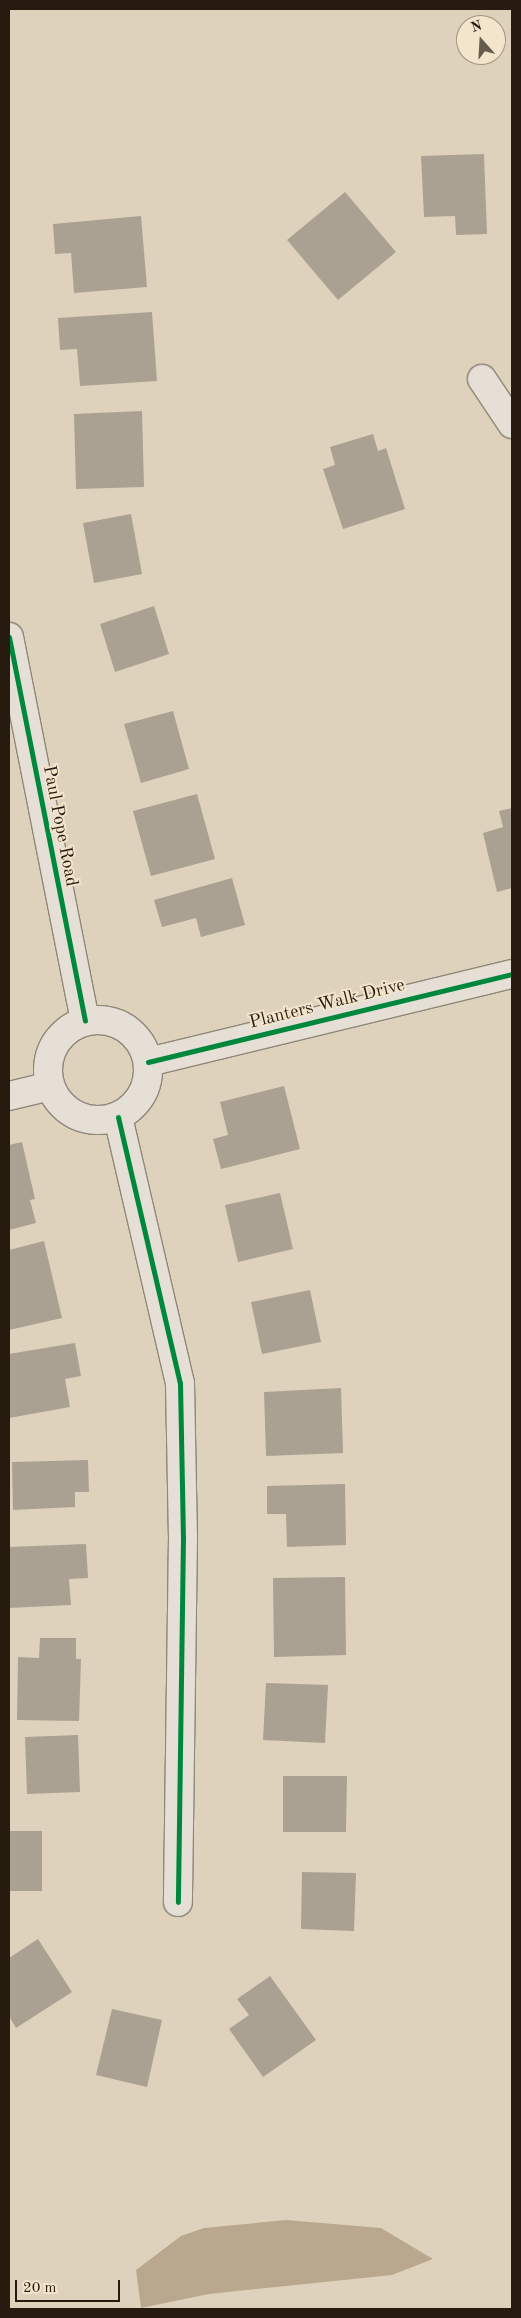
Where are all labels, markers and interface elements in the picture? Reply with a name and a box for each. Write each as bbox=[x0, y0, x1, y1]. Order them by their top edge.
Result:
north arrow bbox=[456, 15, 506, 65]
text: N bbox=[469, 18, 484, 35]
street label: Paul Pope Road bbox=[38, 764, 82, 888]
street label: Planters Walk Drive bbox=[247, 974, 407, 1034]
scale bar bbox=[18, 2270, 122, 2302]
text: 20 m bbox=[23, 2281, 57, 2296]

